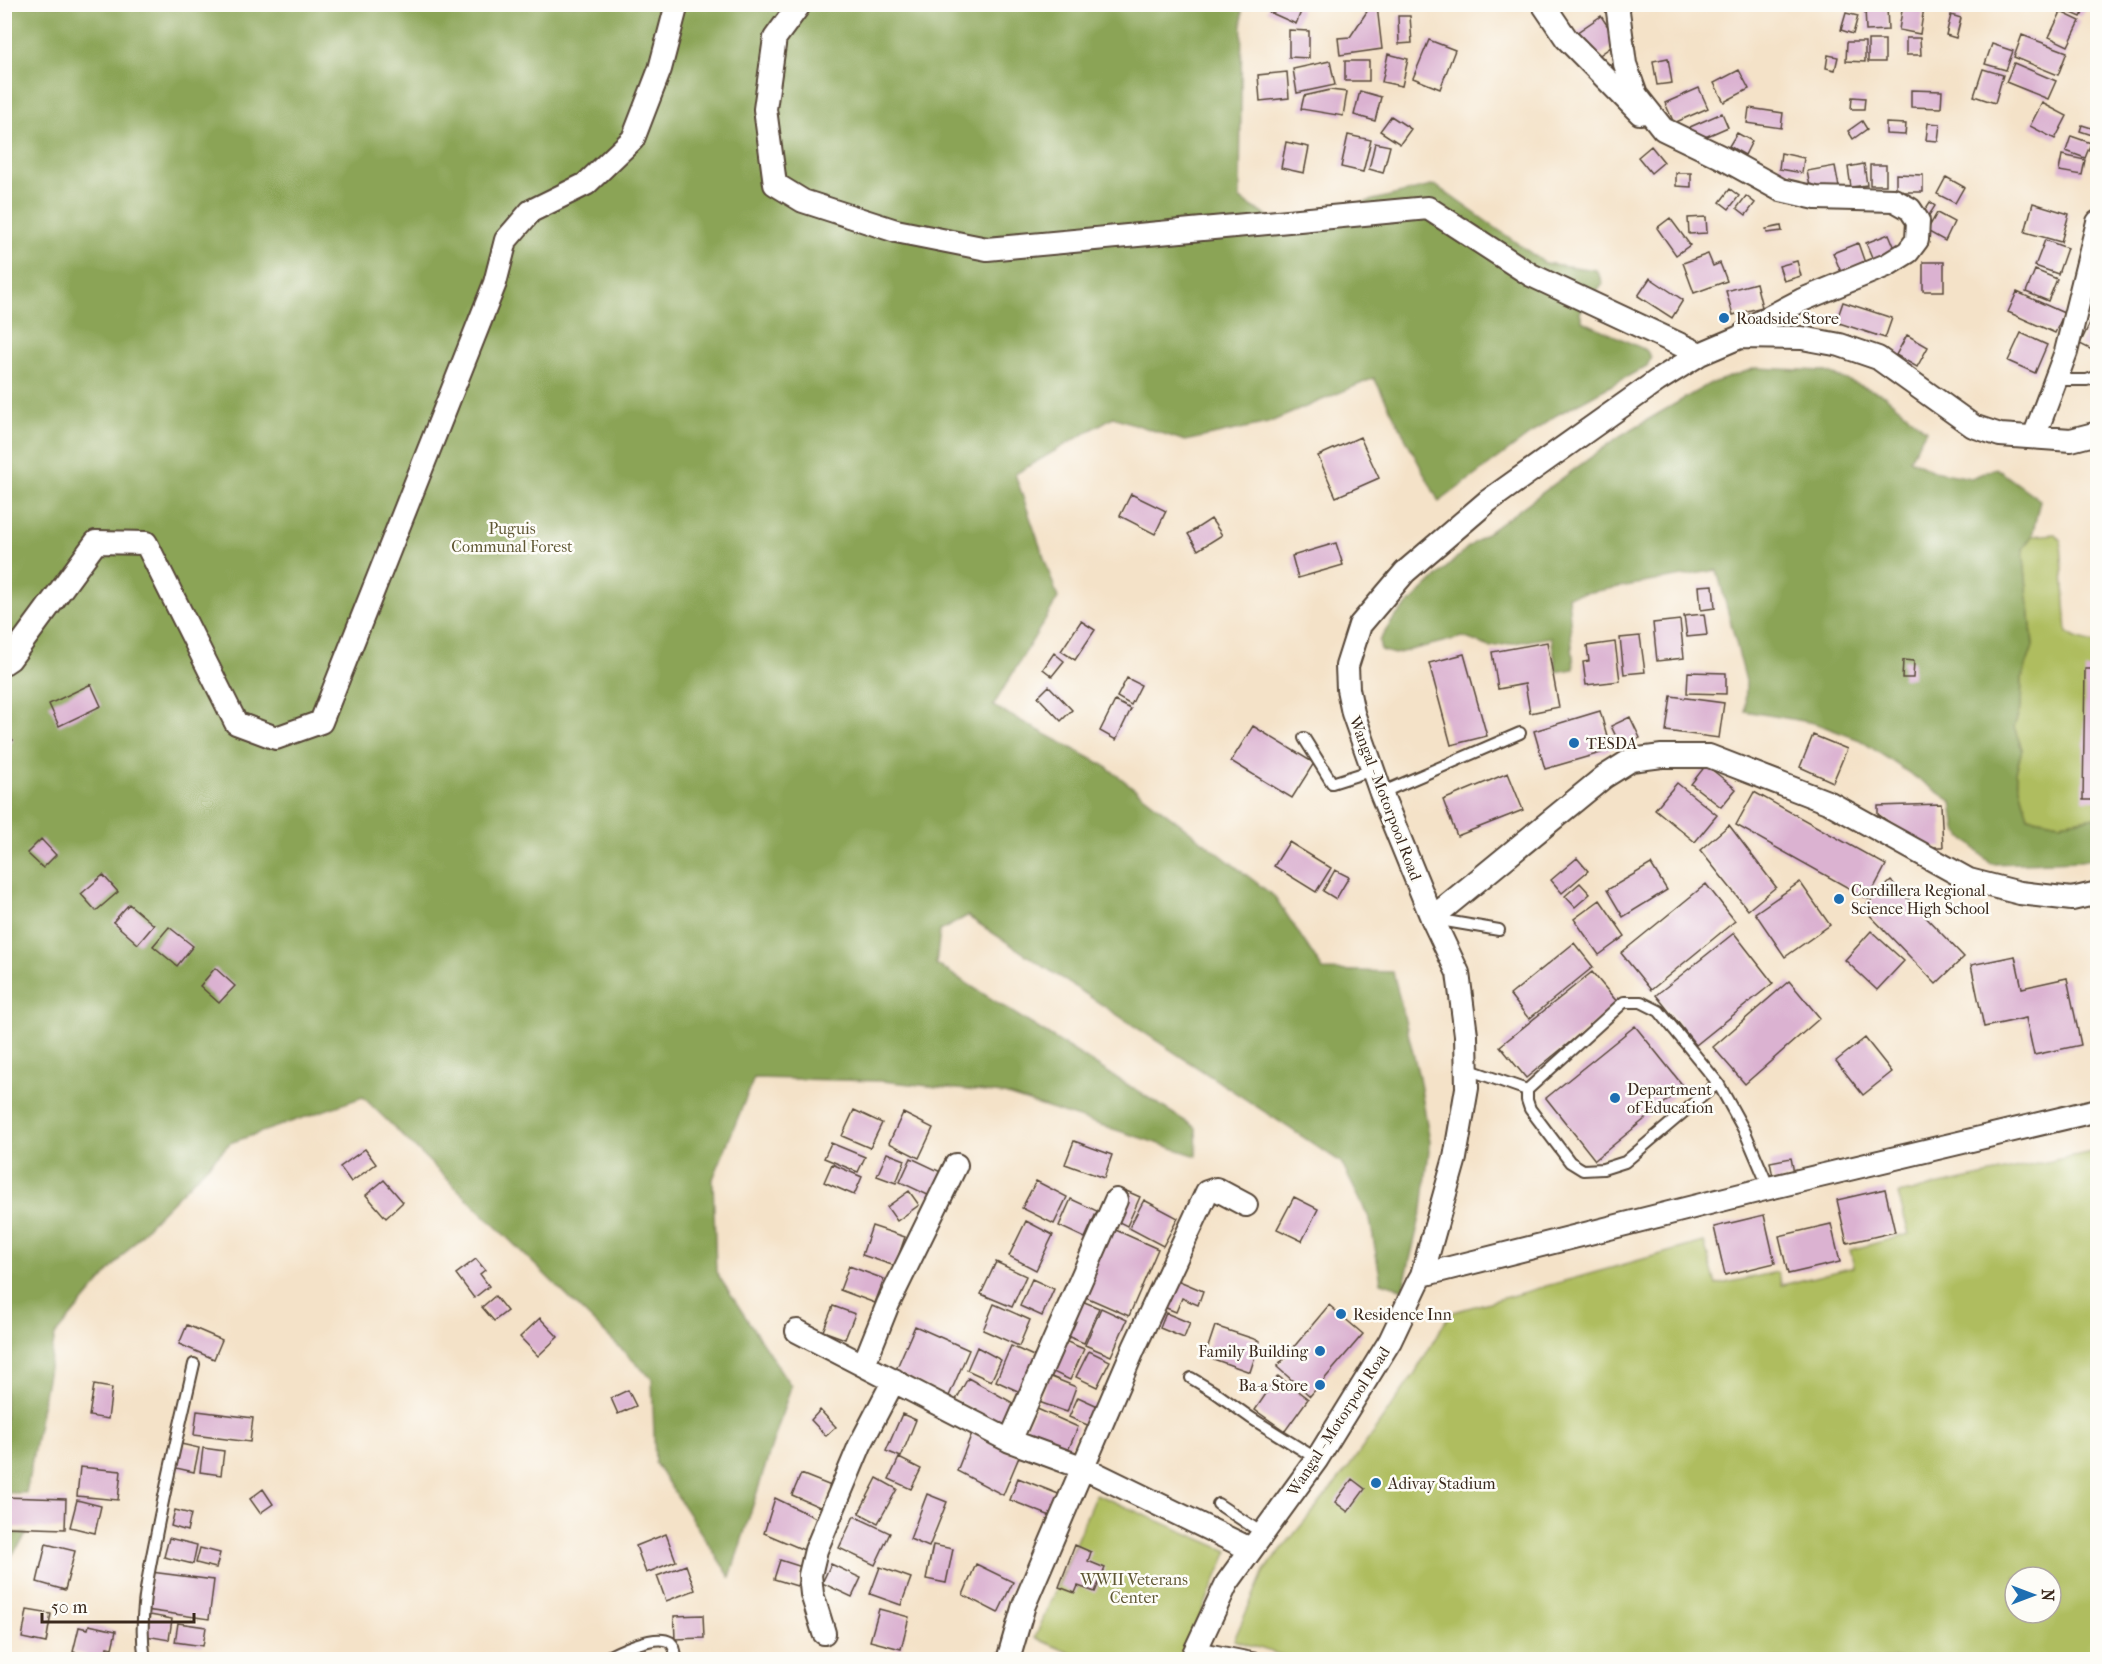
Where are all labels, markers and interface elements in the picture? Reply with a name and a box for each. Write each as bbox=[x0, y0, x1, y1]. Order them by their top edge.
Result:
place label: Roadside Store bbox=[1736, 309, 1839, 328]
marker: Roadside Store bbox=[1717, 311, 1731, 325]
park label: Puguis Communal Forest bbox=[451, 519, 573, 556]
street label: Wangal - Motorpool Road bbox=[1345, 712, 1426, 883]
place label: TESDA bbox=[1586, 734, 1638, 753]
marker: TESDA bbox=[1567, 736, 1581, 750]
place label: Cordillera Regional Science High School bbox=[1851, 881, 1990, 918]
marker: Cordillera Regional Science High School bbox=[1832, 892, 1846, 906]
place label: Department of Education bbox=[1627, 1080, 1714, 1117]
marker: Department of Education bbox=[1608, 1091, 1622, 1105]
place label: Residence Inn bbox=[1353, 1305, 1453, 1324]
marker: Residence Inn bbox=[1334, 1307, 1348, 1321]
place label: Family Building bbox=[1198, 1342, 1308, 1361]
street label: Wangal - Motorpool Road bbox=[1282, 1343, 1394, 1500]
marker: Family Building bbox=[1313, 1344, 1327, 1358]
place label: Ba-a Store bbox=[1239, 1376, 1308, 1395]
marker: Ba-a Store bbox=[1313, 1378, 1327, 1392]
place label: Adivay Stadium bbox=[1387, 1474, 1496, 1493]
marker: Adivay Stadium bbox=[1369, 1476, 1383, 1490]
north arrow bbox=[2003, 1565, 2063, 1625]
park label: WWII Veterans Center bbox=[1079, 1570, 1188, 1607]
scale bar bbox=[42, 1586, 194, 1624]
text: N bbox=[2038, 1589, 2057, 1602]
text: 50 m bbox=[51, 1597, 88, 1618]

